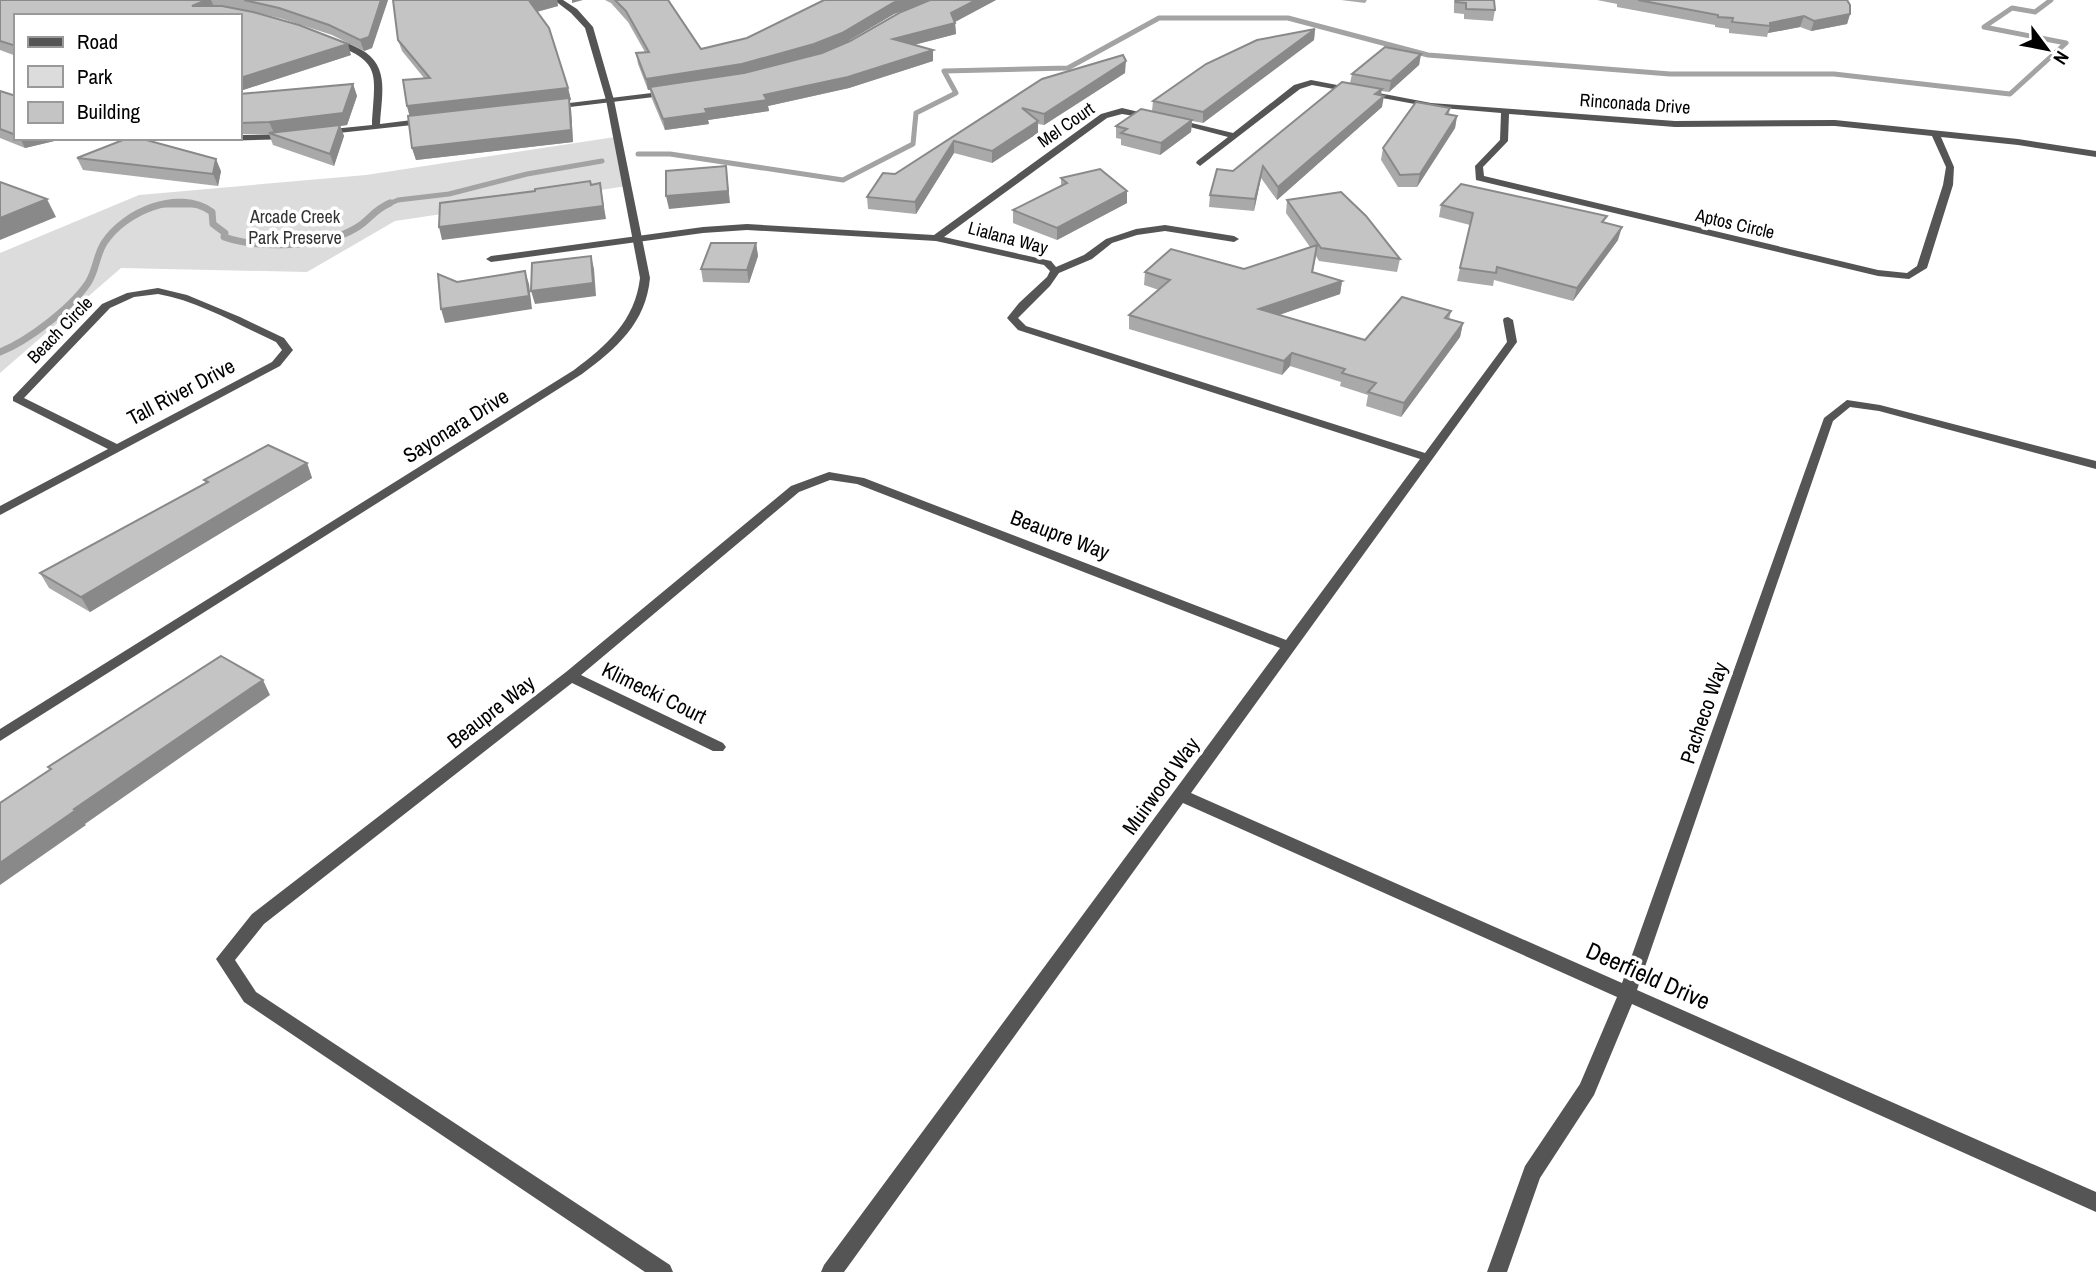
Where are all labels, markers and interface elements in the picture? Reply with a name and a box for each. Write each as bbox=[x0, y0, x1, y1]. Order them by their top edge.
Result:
legend bbox=[14, 14, 242, 140]
north arrow bbox=[2012, 14, 2082, 84]
text: Road bbox=[77, 27, 118, 56]
text: N bbox=[2047, 46, 2075, 70]
text: Park bbox=[77, 62, 113, 91]
street label: Rinconada Drive bbox=[1579, 87, 1691, 120]
street label: Mel Court bbox=[1032, 96, 1099, 153]
text: Building bbox=[77, 97, 141, 126]
street label: Aptos Circle bbox=[1692, 202, 1777, 245]
park label: Arcade Creek Park Preserve bbox=[248, 204, 342, 250]
street label: Lialana Way bbox=[966, 215, 1051, 260]
street label: Beach Circle bbox=[21, 291, 98, 369]
street label: Tall River Drive bbox=[122, 351, 240, 432]
street label: Sayonara Drive bbox=[397, 382, 514, 470]
street label: Beaupre Way bbox=[1007, 502, 1114, 567]
street label: Klimecki Court bbox=[597, 655, 712, 730]
street label: Pacheco Way bbox=[1673, 658, 1735, 767]
street label: Beaupre Way bbox=[441, 668, 541, 755]
street label: Muirwood Way bbox=[1115, 731, 1206, 840]
street label: Deerfield Drive bbox=[1581, 934, 1715, 1017]

